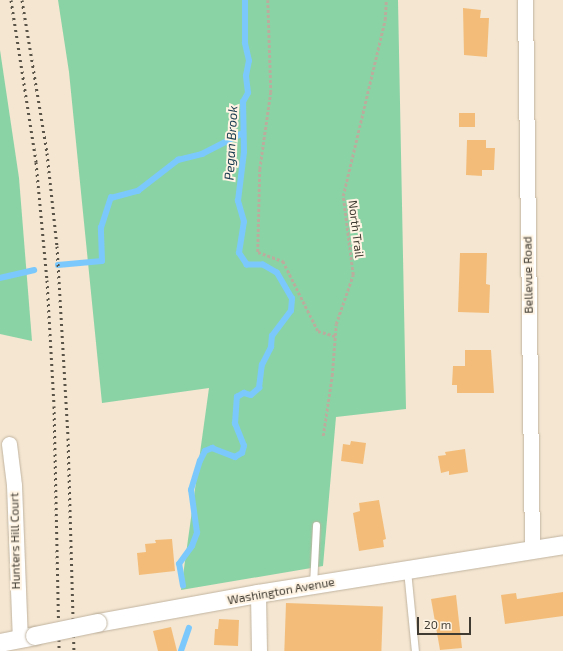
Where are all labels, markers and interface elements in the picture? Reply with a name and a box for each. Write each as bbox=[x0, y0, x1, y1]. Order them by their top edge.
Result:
water label: Pegan Brook bbox=[221, 105, 241, 181]
street label: North Trail bbox=[345, 199, 367, 259]
street label: Bellevue Road bbox=[520, 236, 536, 314]
street label: Hunters Hill Court bbox=[7, 492, 23, 590]
street label: Washington Avenue bbox=[226, 574, 336, 608]
scale bar bbox=[419, 609, 473, 635]
text: 20 m bbox=[424, 617, 451, 631]

